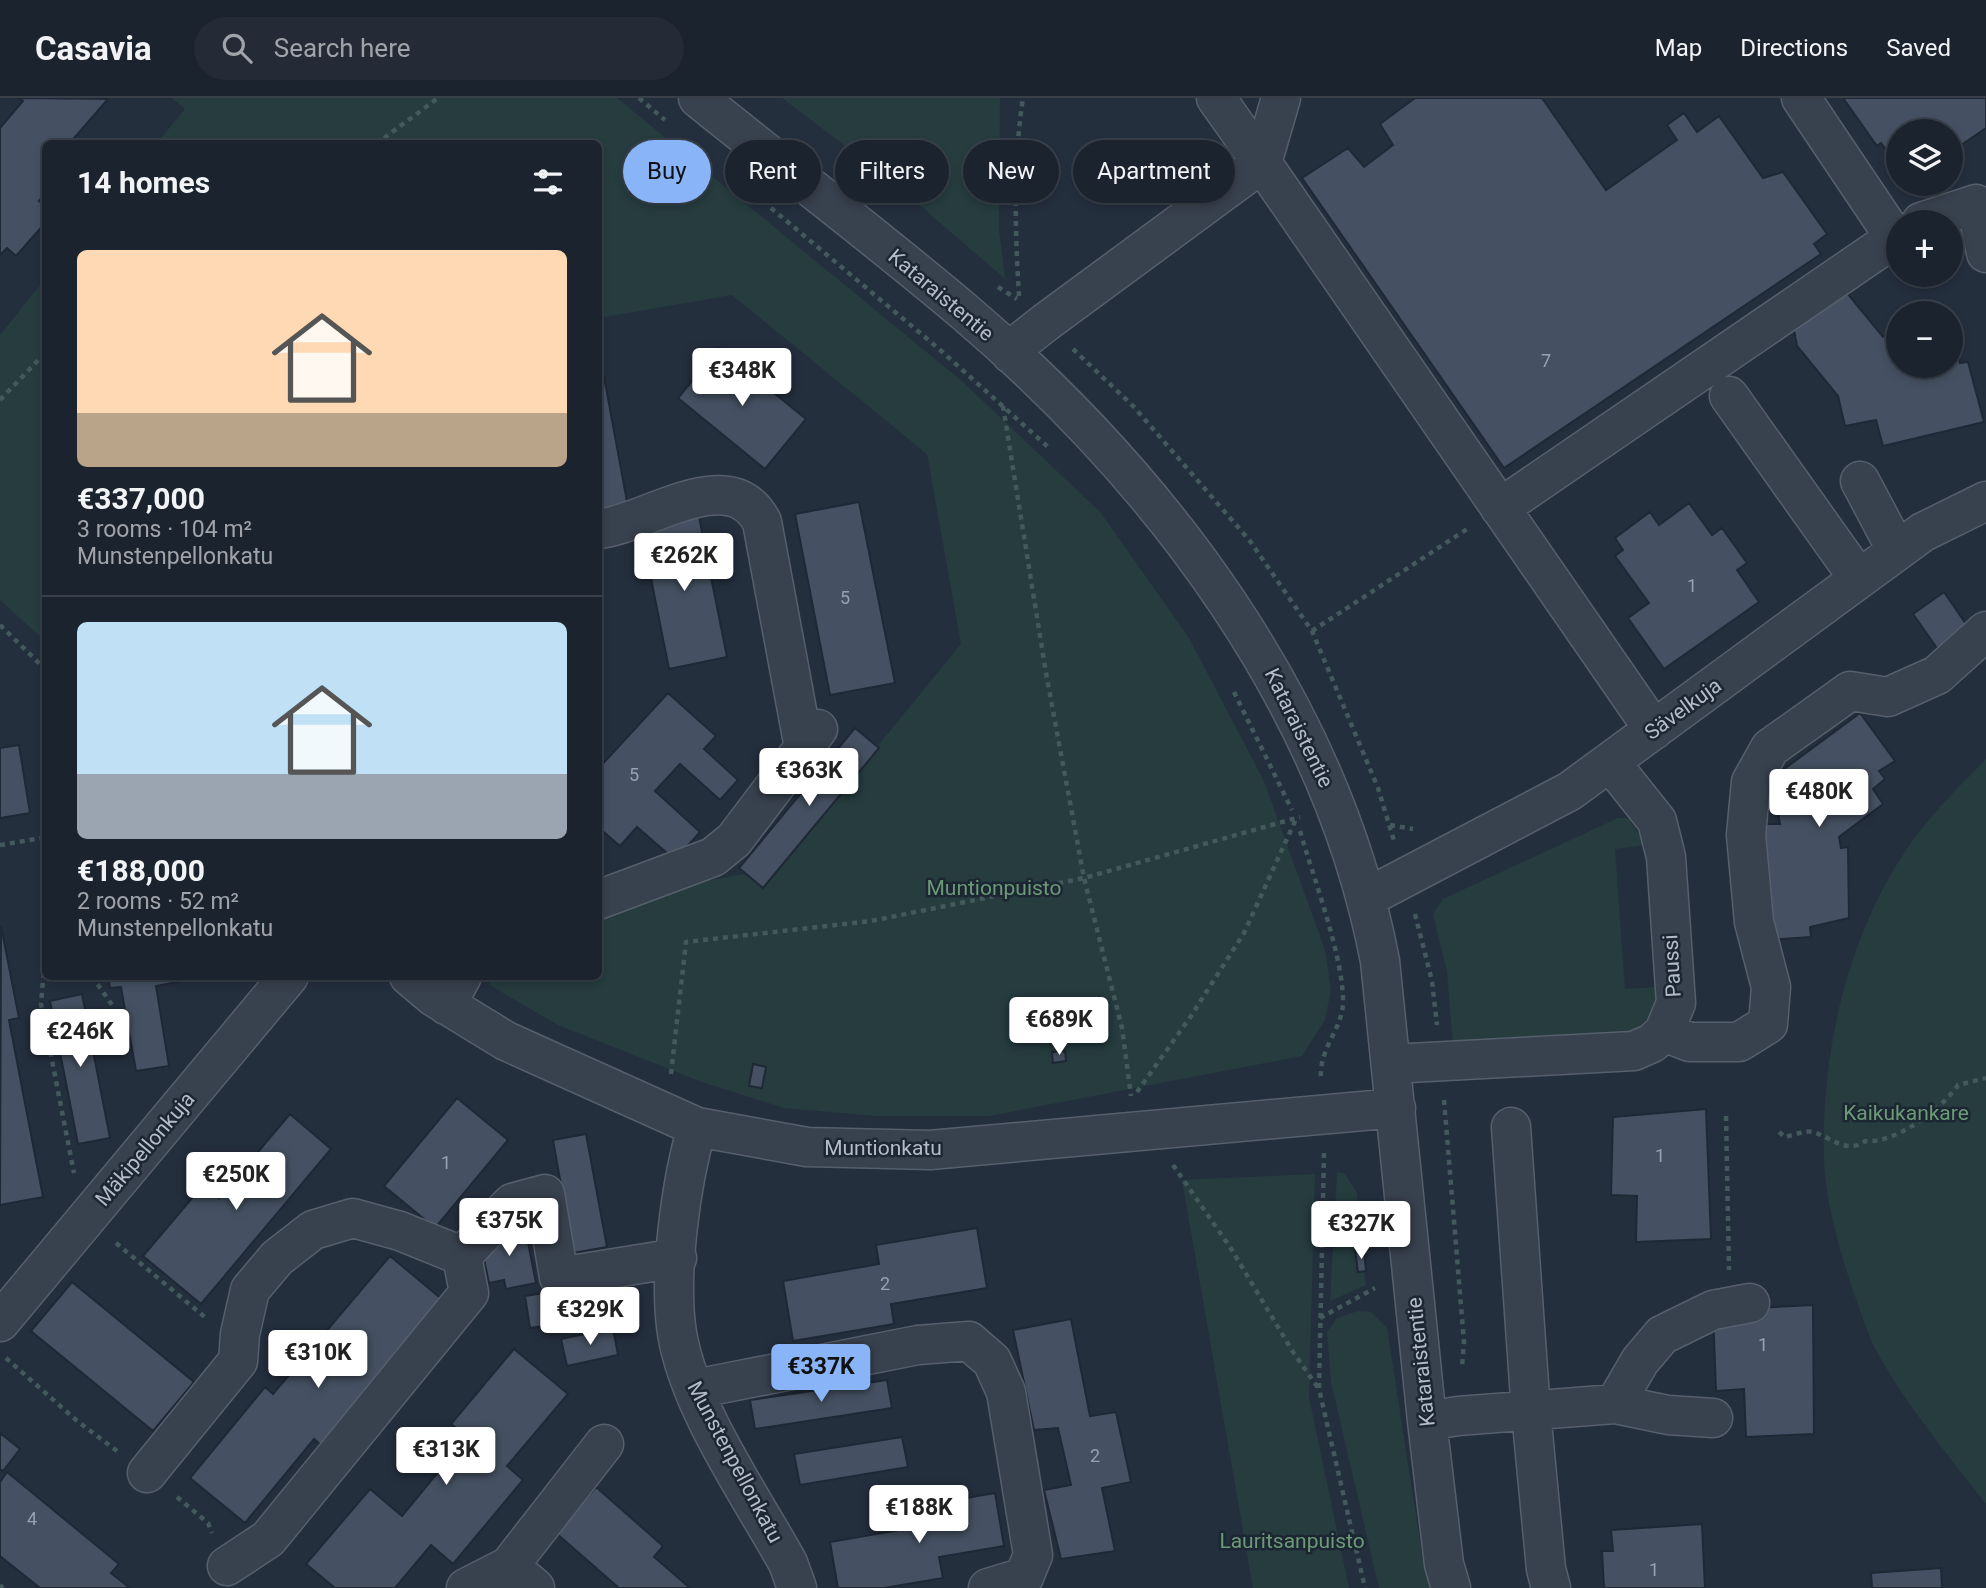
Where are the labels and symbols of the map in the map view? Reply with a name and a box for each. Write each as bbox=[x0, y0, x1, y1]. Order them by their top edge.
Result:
street label: Kataraistentie bbox=[884, 244, 998, 346]
pin: €348K bbox=[693, 348, 791, 408]
house number: 7 bbox=[1541, 350, 1551, 371]
pin: €262K bbox=[635, 533, 733, 593]
house number: 1 bbox=[1687, 575, 1697, 596]
house number: 5 bbox=[840, 587, 850, 608]
street label: Kataraistentie bbox=[1260, 664, 1338, 792]
street label: Sävelkuja bbox=[1640, 673, 1726, 745]
pin: €363K bbox=[760, 748, 858, 808]
house number: 5 bbox=[629, 764, 639, 785]
pin: €480K bbox=[1770, 770, 1868, 829]
park label: Muntionpuisto bbox=[926, 876, 1062, 900]
street label: Paussi bbox=[1658, 934, 1686, 998]
pin: €689K bbox=[1010, 998, 1108, 1057]
pin: €246K bbox=[31, 1010, 129, 1069]
street label: Mäkipellonkuja bbox=[91, 1087, 199, 1211]
park label: Kaikukankare bbox=[1843, 1101, 1969, 1125]
street label: Muntionkatu bbox=[824, 1136, 942, 1160]
house number: 1 bbox=[1655, 1145, 1665, 1166]
pin: €250K bbox=[187, 1152, 285, 1212]
house number: 1 bbox=[441, 1152, 451, 1173]
pin: €375K bbox=[460, 1198, 558, 1258]
pin: €327K bbox=[1312, 1202, 1410, 1261]
house number: 2 bbox=[880, 1273, 890, 1294]
pin: €329K bbox=[541, 1288, 639, 1347]
street label: Kataraistentie bbox=[1402, 1296, 1440, 1428]
pin: €310K bbox=[269, 1330, 367, 1390]
house number: 1 bbox=[1758, 1334, 1768, 1355]
pin: €337K bbox=[772, 1344, 870, 1404]
street label: Munstenpellonkatu bbox=[682, 1377, 788, 1547]
pin: €313K bbox=[397, 1428, 495, 1487]
house number: 2 bbox=[1090, 1445, 1100, 1466]
pin: €188K bbox=[870, 1486, 968, 1545]
house number: 4 bbox=[27, 1508, 37, 1529]
park label: Lauritsanpuisto bbox=[1219, 1529, 1365, 1553]
house number: 1 bbox=[1649, 1559, 1659, 1580]

